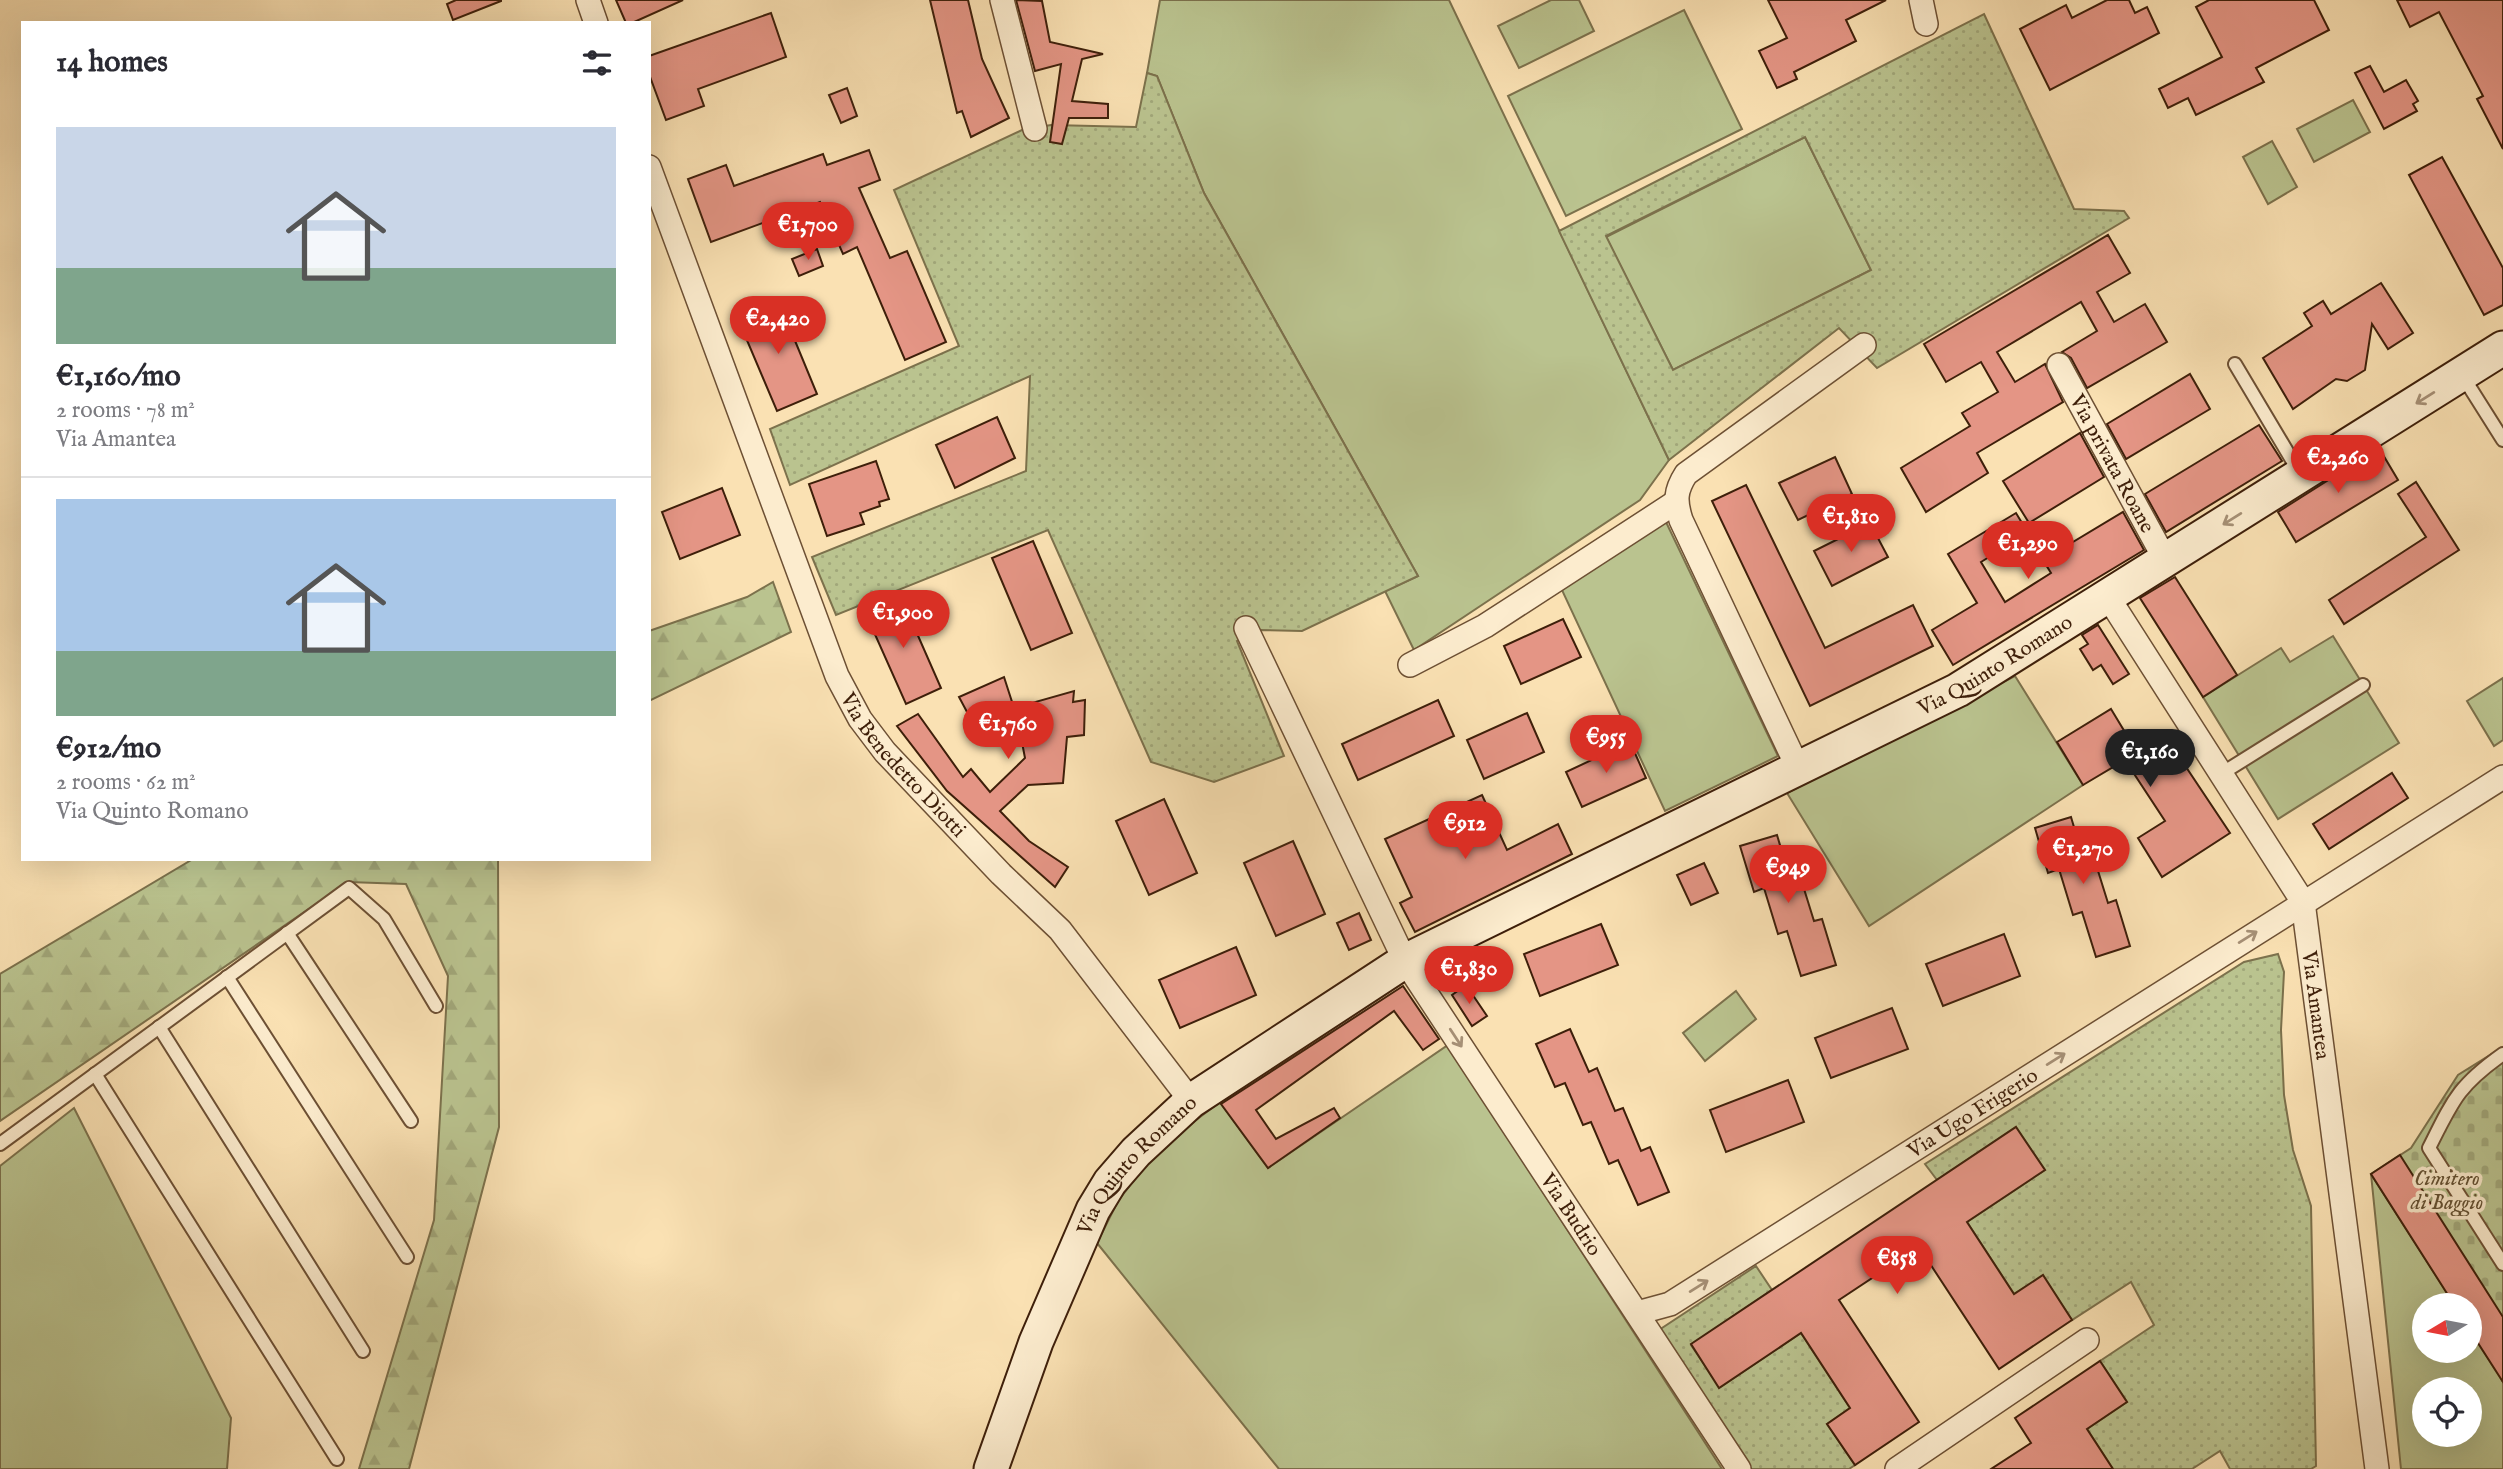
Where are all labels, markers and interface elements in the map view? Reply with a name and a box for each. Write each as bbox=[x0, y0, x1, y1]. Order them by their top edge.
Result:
text: 14 homes bbox=[56, 44, 168, 82]
icon: filters bbox=[578, 44, 616, 82]
icon: home bbox=[273, 173, 399, 299]
pin: €1,700 bbox=[751, 202, 865, 262]
text: €1,700 bbox=[778, 210, 838, 239]
pin: €2,420 bbox=[721, 296, 835, 356]
text: €2,420 bbox=[746, 304, 810, 333]
text: €1,160/mo bbox=[56, 358, 181, 396]
street label: Via privata Roane bbox=[2062, 389, 2160, 538]
one-way arrow bbox=[2415, 391, 2435, 405]
text: 2 rooms · 78 m² bbox=[56, 396, 195, 425]
text: Via Amantea bbox=[56, 425, 176, 454]
pin: €2,260 bbox=[2281, 435, 2395, 495]
text: €2,260 bbox=[2307, 443, 2369, 472]
pin: €1,810 bbox=[1794, 494, 1908, 554]
text: €1,810 bbox=[1823, 502, 1879, 531]
one-way arrow bbox=[2223, 513, 2243, 527]
pin: €1,290 bbox=[1971, 522, 2085, 581]
text: €1,290 bbox=[1998, 529, 2058, 558]
icon: home bbox=[273, 545, 399, 671]
pin: €1,900 bbox=[846, 590, 960, 650]
text: €1,900 bbox=[873, 598, 933, 627]
street label: Via Quinto Romano bbox=[1913, 609, 2078, 723]
street label: Via Benedetto Diotti bbox=[833, 687, 971, 844]
pin: €1,760 bbox=[951, 702, 1065, 761]
text: €1,760 bbox=[979, 709, 1037, 738]
pin: €955 bbox=[1565, 716, 1647, 775]
text: €955 bbox=[1586, 723, 1626, 752]
text: €912/mo bbox=[56, 730, 161, 768]
pin: €1,160 bbox=[2093, 730, 2207, 789]
text: €1,160 bbox=[2121, 737, 2179, 766]
text: 2 rooms · 62 m² bbox=[56, 768, 196, 797]
text: Via Quinto Romano bbox=[56, 797, 249, 826]
pin: €912 bbox=[1424, 802, 1506, 861]
text: €912 bbox=[1444, 809, 1486, 838]
pin: €1,270 bbox=[2026, 826, 2140, 886]
text: €1,270 bbox=[2053, 834, 2113, 863]
pin: €949 bbox=[1747, 846, 1829, 905]
text: €949 bbox=[1766, 853, 1810, 882]
one-way arrow bbox=[2238, 929, 2258, 943]
pin: €1,830 bbox=[1412, 946, 1526, 1006]
street label: Via Amantea bbox=[2294, 948, 2336, 1062]
text: €1,830 bbox=[1440, 954, 1498, 983]
one-way arrow bbox=[1449, 1028, 1463, 1047]
one-way arrow bbox=[2046, 1051, 2066, 1065]
street label: Via Ugo Frigerio bbox=[1902, 1063, 2044, 1166]
street label: Via Quinto Romano bbox=[1071, 1090, 1203, 1240]
park label: Cimitero di Baggio bbox=[2410, 1166, 2483, 1217]
street label: Via Budrio bbox=[1533, 1168, 1607, 1262]
pin: €858 bbox=[1856, 1236, 1938, 1296]
text: €858 bbox=[1877, 1244, 1917, 1273]
one-way arrow bbox=[1689, 1279, 1708, 1294]
north arrow bbox=[2412, 1293, 2482, 1363]
map controls bbox=[2412, 1293, 2482, 1447]
button: locate bbox=[2412, 1377, 2482, 1447]

